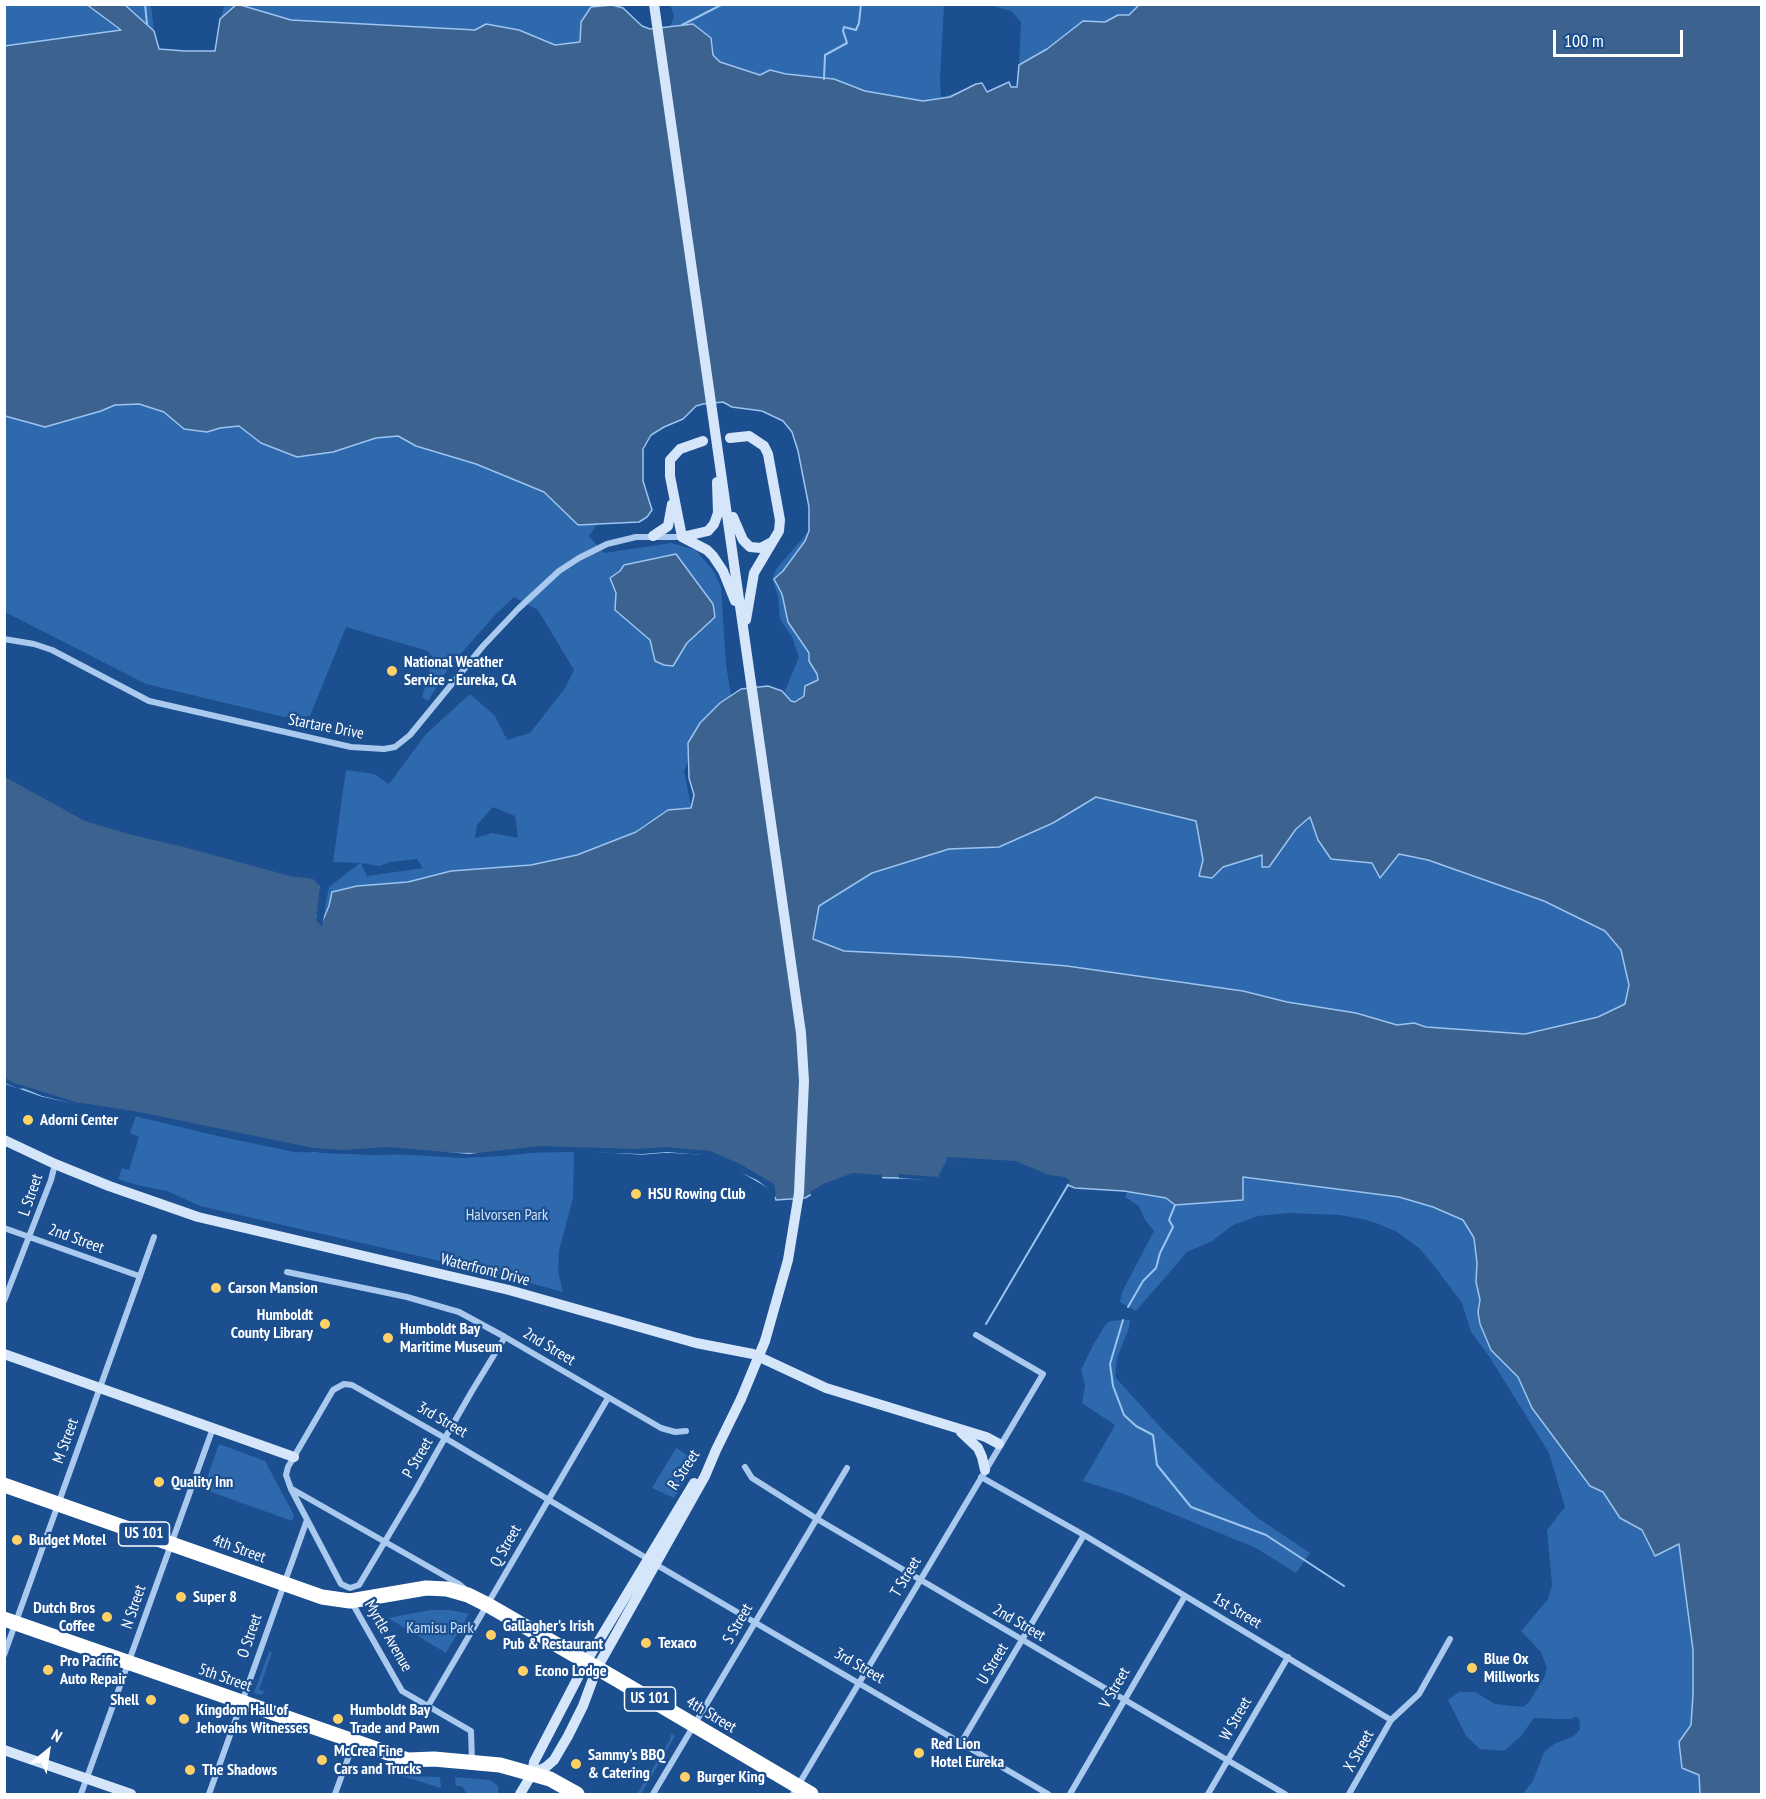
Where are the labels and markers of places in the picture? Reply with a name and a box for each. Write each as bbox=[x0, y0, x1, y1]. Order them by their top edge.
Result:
place label: National Weather Service - Eureka, CA bbox=[404, 652, 516, 690]
marker: National Weather Service - Eureka, CA bbox=[385, 664, 399, 678]
place label: Adorni Center bbox=[40, 1110, 118, 1130]
marker: Adorni Center bbox=[21, 1113, 35, 1127]
place label: HSU Rowing Club bbox=[648, 1184, 746, 1204]
marker: HSU Rowing Club bbox=[629, 1187, 643, 1201]
place label: Carson Mansion bbox=[228, 1278, 318, 1298]
marker: Carson Mansion bbox=[209, 1281, 223, 1295]
place label: Humboldt County Library bbox=[231, 1305, 313, 1343]
marker: Humboldt County Library bbox=[318, 1317, 332, 1331]
place label: Humboldt Bay Maritime Museum bbox=[400, 1319, 502, 1357]
marker: Humboldt Bay Maritime Museum bbox=[381, 1331, 395, 1345]
place label: Quality Inn bbox=[171, 1472, 233, 1492]
marker: Quality Inn bbox=[152, 1475, 166, 1489]
place label: Budget Motel bbox=[29, 1530, 106, 1550]
marker: Budget Motel bbox=[10, 1533, 24, 1547]
place label: Super 8 bbox=[193, 1587, 237, 1607]
marker: Super 8 bbox=[174, 1590, 188, 1604]
place label: Dutch Bros Coffee bbox=[33, 1598, 95, 1636]
marker: Dutch Bros Coffee bbox=[100, 1610, 114, 1624]
place label: Gallagher's Irish Pub & Restaurant bbox=[503, 1616, 603, 1654]
marker: Gallagher's Irish Pub & Restaurant bbox=[484, 1628, 498, 1642]
place label: Texaco bbox=[658, 1633, 697, 1653]
marker: Texaco bbox=[639, 1636, 653, 1650]
place label: Blue Ox Millworks bbox=[1484, 1649, 1539, 1687]
place label: Pro Pacific Auto Repair bbox=[60, 1651, 127, 1689]
place label: Econo Lodge bbox=[535, 1661, 607, 1681]
marker: Blue Ox Millworks bbox=[1465, 1661, 1479, 1675]
marker: Pro Pacific Auto Repair bbox=[41, 1663, 55, 1677]
marker: Econo Lodge bbox=[516, 1664, 530, 1678]
place label: Shell bbox=[110, 1690, 139, 1710]
marker: Shell bbox=[144, 1693, 158, 1707]
place label: Kingdom Hall of Jehovahs Witnesses bbox=[196, 1700, 308, 1738]
place label: Humboldt Bay Trade and Pawn bbox=[350, 1700, 440, 1738]
marker: Kingdom Hall of Jehovahs Witnesses bbox=[177, 1712, 191, 1726]
marker: Humboldt Bay Trade and Pawn bbox=[331, 1712, 345, 1726]
place label: Red Lion Hotel Eureka bbox=[931, 1734, 1004, 1772]
place label: McCrea Fine Cars and Trucks bbox=[334, 1741, 421, 1779]
place label: Sammy's BBQ & Catering bbox=[588, 1745, 665, 1783]
marker: Red Lion Hotel Eureka bbox=[912, 1746, 926, 1760]
marker: McCrea Fine Cars and Trucks bbox=[315, 1753, 329, 1767]
marker: Sammy's BBQ & Catering bbox=[569, 1757, 583, 1771]
place label: The Shadows bbox=[202, 1760, 277, 1780]
marker: The Shadows bbox=[183, 1763, 197, 1777]
place label: Burger King bbox=[697, 1767, 765, 1787]
marker: Burger King bbox=[678, 1770, 692, 1784]

